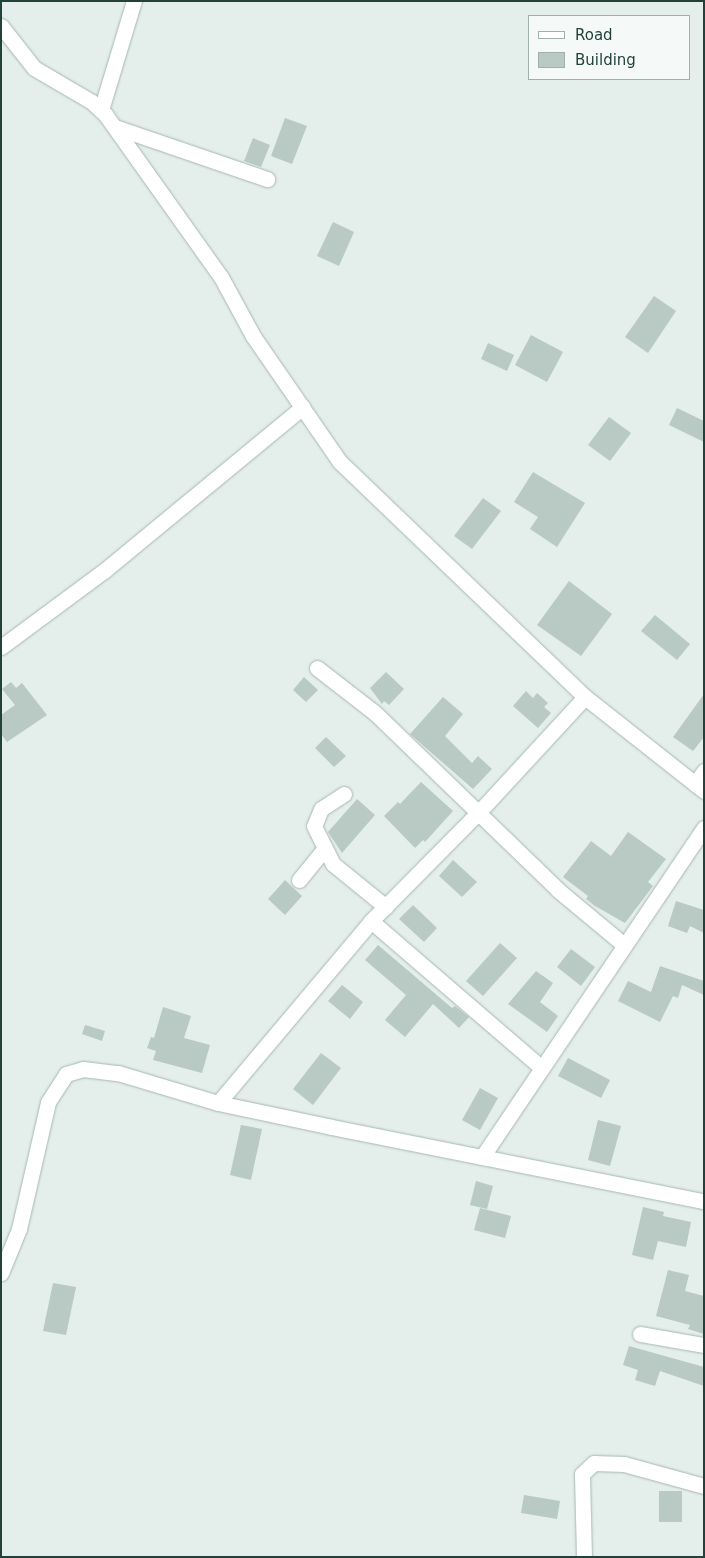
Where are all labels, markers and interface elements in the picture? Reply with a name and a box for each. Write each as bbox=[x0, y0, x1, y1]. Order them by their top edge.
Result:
legend bbox=[528, 15, 690, 80]
text: Road bbox=[575, 26, 613, 44]
text: Building bbox=[575, 51, 636, 69]

